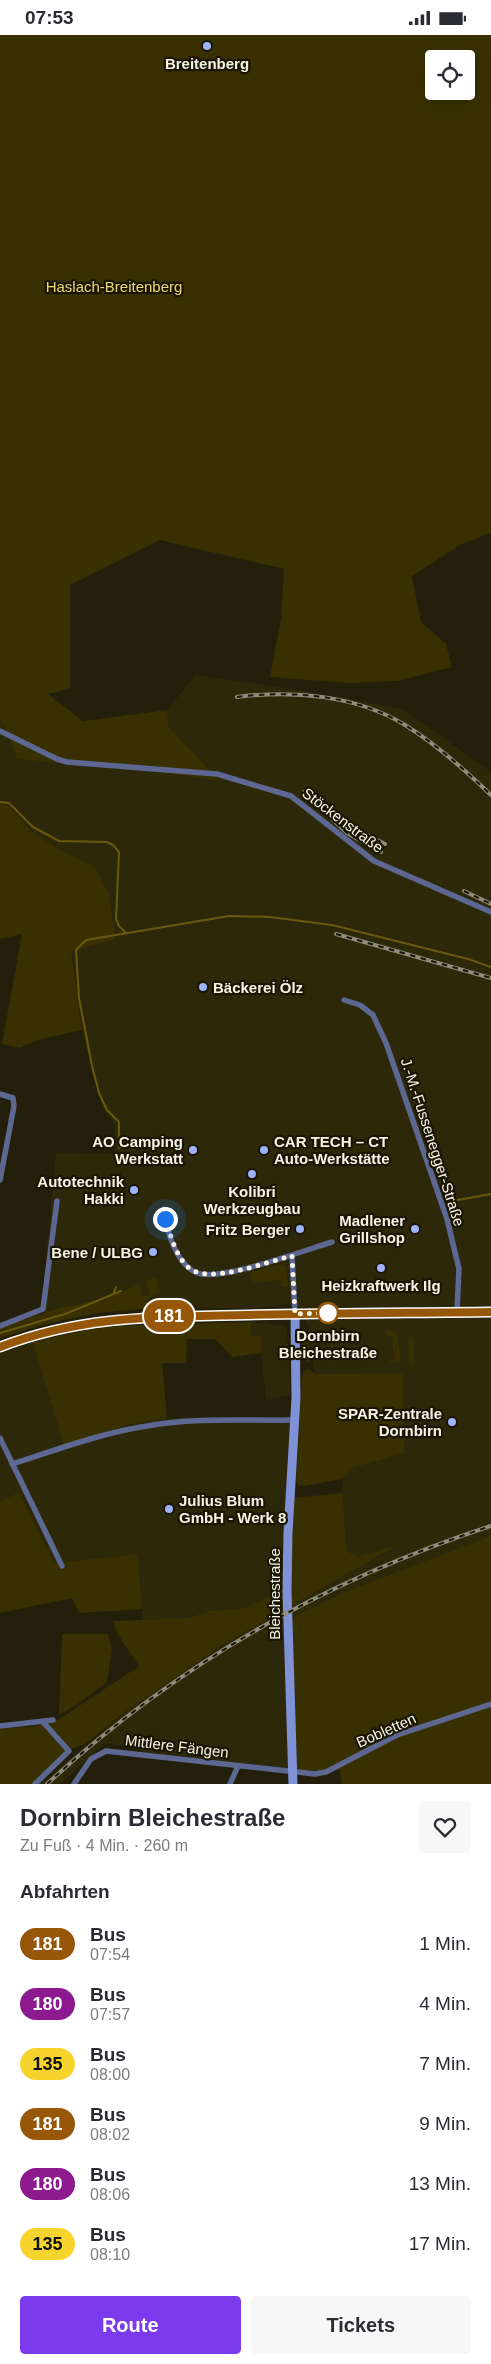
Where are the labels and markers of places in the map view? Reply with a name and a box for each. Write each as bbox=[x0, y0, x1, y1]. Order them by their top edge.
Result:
marker: Breitenberg bbox=[201, 40, 213, 52]
place label: Breitenberg bbox=[165, 55, 249, 72]
place label: Bäckerei Ölz bbox=[213, 979, 303, 996]
marker: Bäckerei Ölz bbox=[197, 981, 209, 993]
place label: AO Camping Werkstatt bbox=[92, 1133, 183, 1167]
place label: CAR TECH – CT Auto-Werkstätte bbox=[274, 1133, 390, 1167]
marker: AO Camping Werkstatt bbox=[187, 1144, 199, 1156]
marker: CAR TECH – CT Auto-Werkstätte bbox=[258, 1144, 270, 1156]
marker: Kolibri Werkzeugbau bbox=[246, 1168, 258, 1180]
place label: Autotechnik Hakki bbox=[37, 1173, 125, 1207]
place label: Kolibri Werkzeugbau bbox=[203, 1183, 301, 1217]
marker: Autotechnik Hakki bbox=[128, 1184, 140, 1196]
place label: Madlener Grillshop bbox=[339, 1212, 405, 1246]
place label: Fritz Berger bbox=[206, 1221, 290, 1238]
marker: Fritz Berger bbox=[294, 1223, 306, 1235]
marker: Madlener Grillshop bbox=[409, 1223, 421, 1235]
place label: Bene / ULBG bbox=[51, 1244, 143, 1261]
marker: Bene / ULBG bbox=[147, 1246, 159, 1258]
marker: Heizkraftwerk Ilg bbox=[375, 1262, 387, 1274]
place label: Heizkraftwerk Ilg bbox=[321, 1277, 441, 1294]
marker: Dornbirn Bleichestraße bbox=[317, 1302, 339, 1324]
place label: Dornbirn Bleichestraße bbox=[279, 1327, 377, 1361]
place label: SPAR-Zentrale Dornbirn bbox=[338, 1405, 442, 1439]
marker: SPAR-Zentrale Dornbirn bbox=[446, 1416, 458, 1428]
place label: Julius Blum GmbH - Werk 8 bbox=[179, 1492, 286, 1526]
marker: Julius Blum GmbH - Werk 8 bbox=[163, 1503, 175, 1515]

